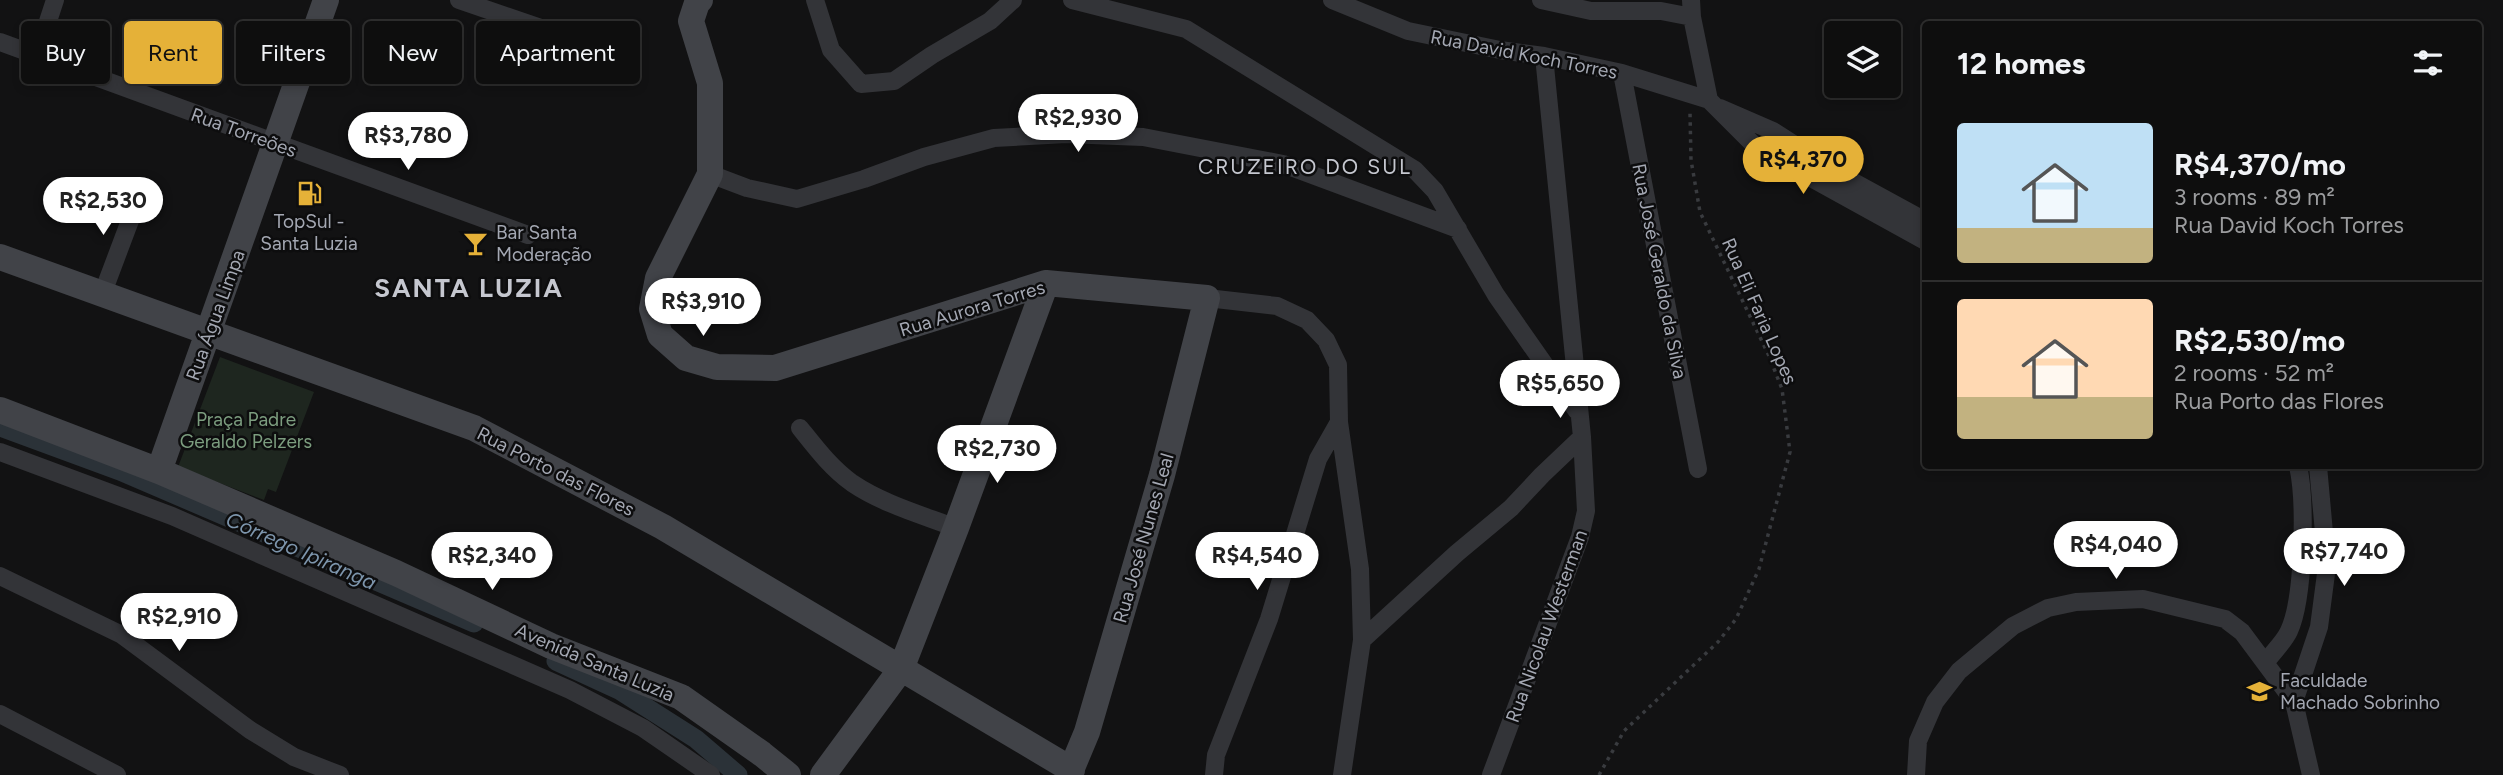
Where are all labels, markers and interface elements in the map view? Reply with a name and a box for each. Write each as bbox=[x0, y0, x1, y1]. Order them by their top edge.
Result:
chip: Buy bbox=[21, 21, 110, 84]
chip: Rent bbox=[124, 21, 222, 84]
chip: Filters bbox=[236, 21, 350, 84]
chip: New bbox=[364, 21, 462, 84]
chip: Apartment bbox=[476, 21, 640, 84]
map controls bbox=[1824, 21, 1901, 98]
button: layers bbox=[1824, 21, 1901, 98]
street label: Rua David Koch Torres bbox=[1428, 25, 1620, 84]
icon: filters bbox=[2409, 44, 2447, 82]
text: 12 homes bbox=[1957, 45, 2085, 82]
pin: R$2,930 bbox=[1013, 94, 1143, 154]
street label: Rua Torreões bbox=[188, 103, 300, 162]
text: R$2,930 bbox=[1034, 103, 1122, 131]
pin: R$3,780 bbox=[343, 113, 473, 172]
text: R$3,780 bbox=[364, 121, 452, 149]
pin: R$4,370 bbox=[1738, 136, 1868, 196]
text: R$4,370 bbox=[1759, 145, 1847, 173]
text: R$4,370/mo bbox=[2174, 146, 2346, 183]
icon: home bbox=[2013, 151, 2097, 235]
district label: CRUZEIRO DO SUL bbox=[1198, 154, 1412, 179]
street label: Rua José Geraldo da Silva bbox=[1627, 162, 1692, 381]
pin: R$2,530 bbox=[38, 177, 168, 237]
fuel station icon: TopSul - Santa Luzia bbox=[295, 179, 323, 207]
text: 3 rooms · 89 m² bbox=[2174, 183, 2335, 211]
text: R$2,530 bbox=[59, 186, 147, 214]
place label: TopSul - Santa Luzia bbox=[260, 210, 358, 255]
text: Rua David Koch Torres bbox=[2174, 211, 2404, 239]
place label: Bar Santa Moderação bbox=[496, 221, 592, 266]
bar icon: Bar Santa Moderação bbox=[462, 229, 490, 257]
street label: Rua Eli Faria Lopes bbox=[1717, 234, 1802, 388]
street label: Rua Água Limpa bbox=[181, 247, 250, 384]
district label: SANTA LUZIA bbox=[374, 272, 564, 304]
street label: Rua Aurora Torres bbox=[897, 275, 1048, 342]
pin: R$3,910 bbox=[638, 278, 768, 338]
text: R$3,910 bbox=[661, 287, 745, 315]
text: R$2,530/mo bbox=[2174, 322, 2345, 359]
icon: home bbox=[2013, 327, 2097, 411]
text: 2 rooms · 52 m² bbox=[2174, 359, 2334, 387]
pin: R$5,650 bbox=[1495, 360, 1625, 420]
text: R$5,650 bbox=[1516, 369, 1604, 397]
text: Rua Porto das Flores bbox=[2174, 387, 2384, 415]
park label: Praça Padre Geraldo Pelzers bbox=[180, 408, 312, 453]
street label: Rua Porto das Flores bbox=[473, 422, 638, 521]
pin: R$2,730 bbox=[932, 426, 1062, 485]
text: R$2,730 bbox=[953, 434, 1041, 462]
street label: Rua José Nunes Leal bbox=[1108, 451, 1179, 626]
water label: Córrego Ipiranga bbox=[222, 506, 380, 595]
pin: R$4,040 bbox=[2051, 522, 2181, 581]
street label: Rua Nicolau Westerman bbox=[1501, 527, 1592, 726]
pin: R$7,740 bbox=[2279, 528, 2409, 588]
text: R$4,040 bbox=[2070, 530, 2162, 558]
pin: R$2,340 bbox=[427, 532, 557, 592]
pin: R$4,540 bbox=[1192, 532, 1322, 592]
text: R$7,740 bbox=[2300, 537, 2388, 565]
text: R$2,340 bbox=[447, 541, 537, 569]
text: R$4,540 bbox=[1212, 541, 1302, 569]
pin: R$2,910 bbox=[114, 594, 244, 653]
text: R$2,910 bbox=[137, 602, 221, 630]
street label: Avenida Santa Luzia bbox=[512, 619, 678, 706]
place label: Faculdade Machado Sobrinho bbox=[2280, 669, 2440, 714]
school or university icon: Faculdade Machado Sobrinho bbox=[2246, 677, 2274, 705]

